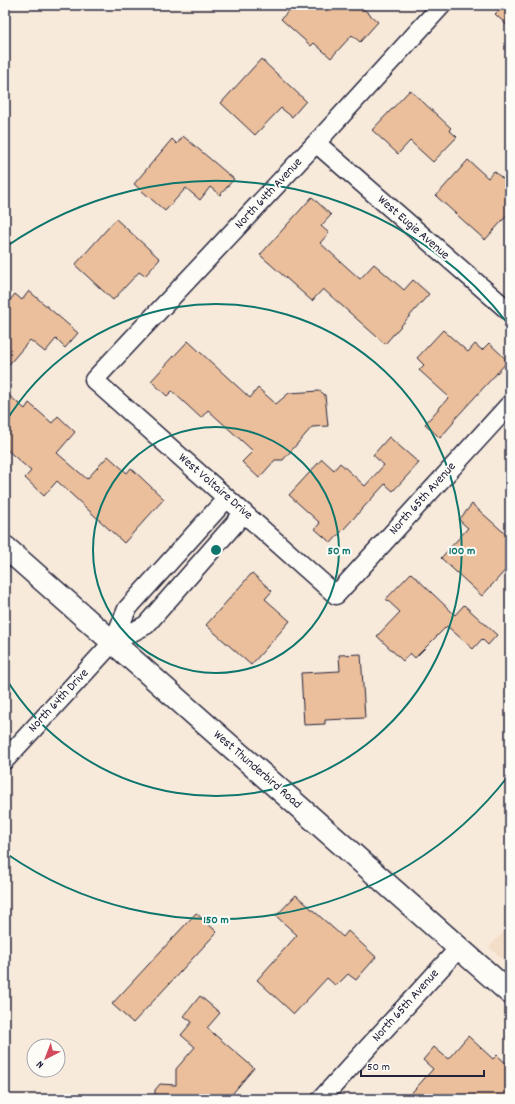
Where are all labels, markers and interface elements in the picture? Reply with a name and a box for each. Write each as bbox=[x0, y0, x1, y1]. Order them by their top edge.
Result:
street label: North 64th Avenue bbox=[231, 154, 307, 234]
street label: West Eugie Avenue bbox=[373, 191, 454, 265]
street label: West Voltaire Drive bbox=[174, 449, 257, 525]
street label: North 65th Avenue bbox=[385, 458, 461, 540]
centre of rings bbox=[209, 543, 223, 557]
text: 50 m bbox=[327, 543, 351, 560]
text: 100 m bbox=[449, 543, 475, 560]
street label: North 64th Drive bbox=[24, 665, 94, 737]
street label: West Thunderbird Road bbox=[208, 726, 306, 814]
text: 150 m bbox=[203, 912, 229, 929]
street label: North 65th Avenue bbox=[368, 965, 444, 1047]
north arrow bbox=[26, 1038, 66, 1078]
scale bar bbox=[361, 1052, 484, 1078]
text: N bbox=[33, 1056, 48, 1072]
text: 50 m bbox=[367, 1059, 390, 1076]

